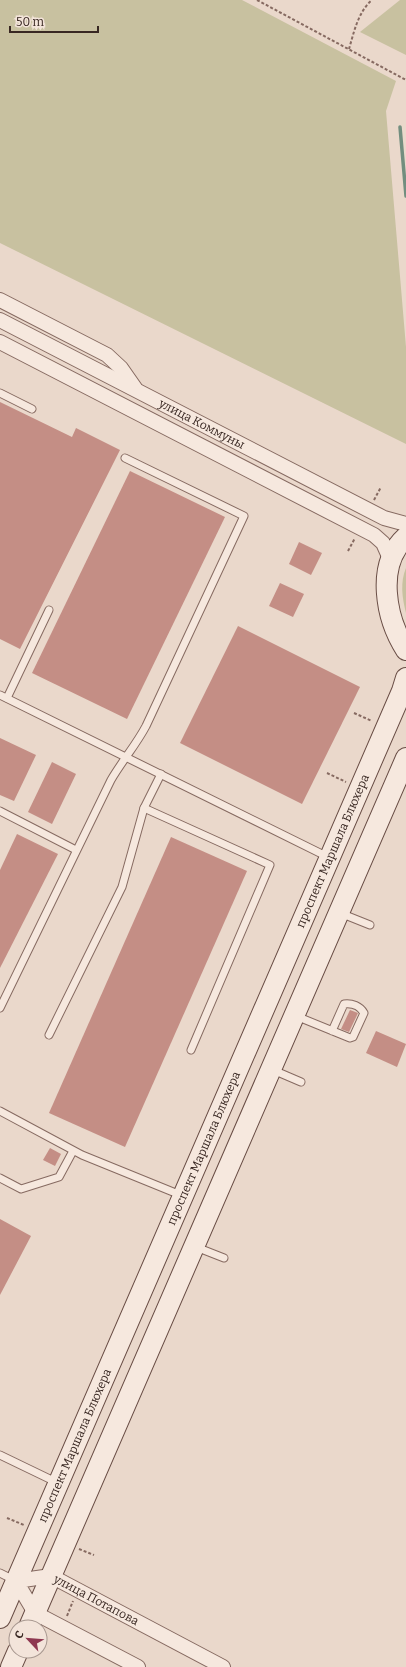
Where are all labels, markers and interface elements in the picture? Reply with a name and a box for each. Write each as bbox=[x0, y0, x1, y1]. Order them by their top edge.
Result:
scale bar bbox=[10, 8, 98, 34]
text: 50 m bbox=[16, 15, 45, 29]
street label: улица Коммуны bbox=[156, 396, 247, 452]
street label: проспект Маршала Блюхера bbox=[293, 772, 372, 930]
street label: проспект Маршала Блюхера bbox=[164, 1069, 243, 1227]
street label: проспект Маршала Блюхера bbox=[35, 1366, 114, 1524]
street label: улица Потапова bbox=[50, 1571, 141, 1628]
north arrow bbox=[8, 1619, 48, 1659]
text: С bbox=[12, 1629, 27, 1641]

